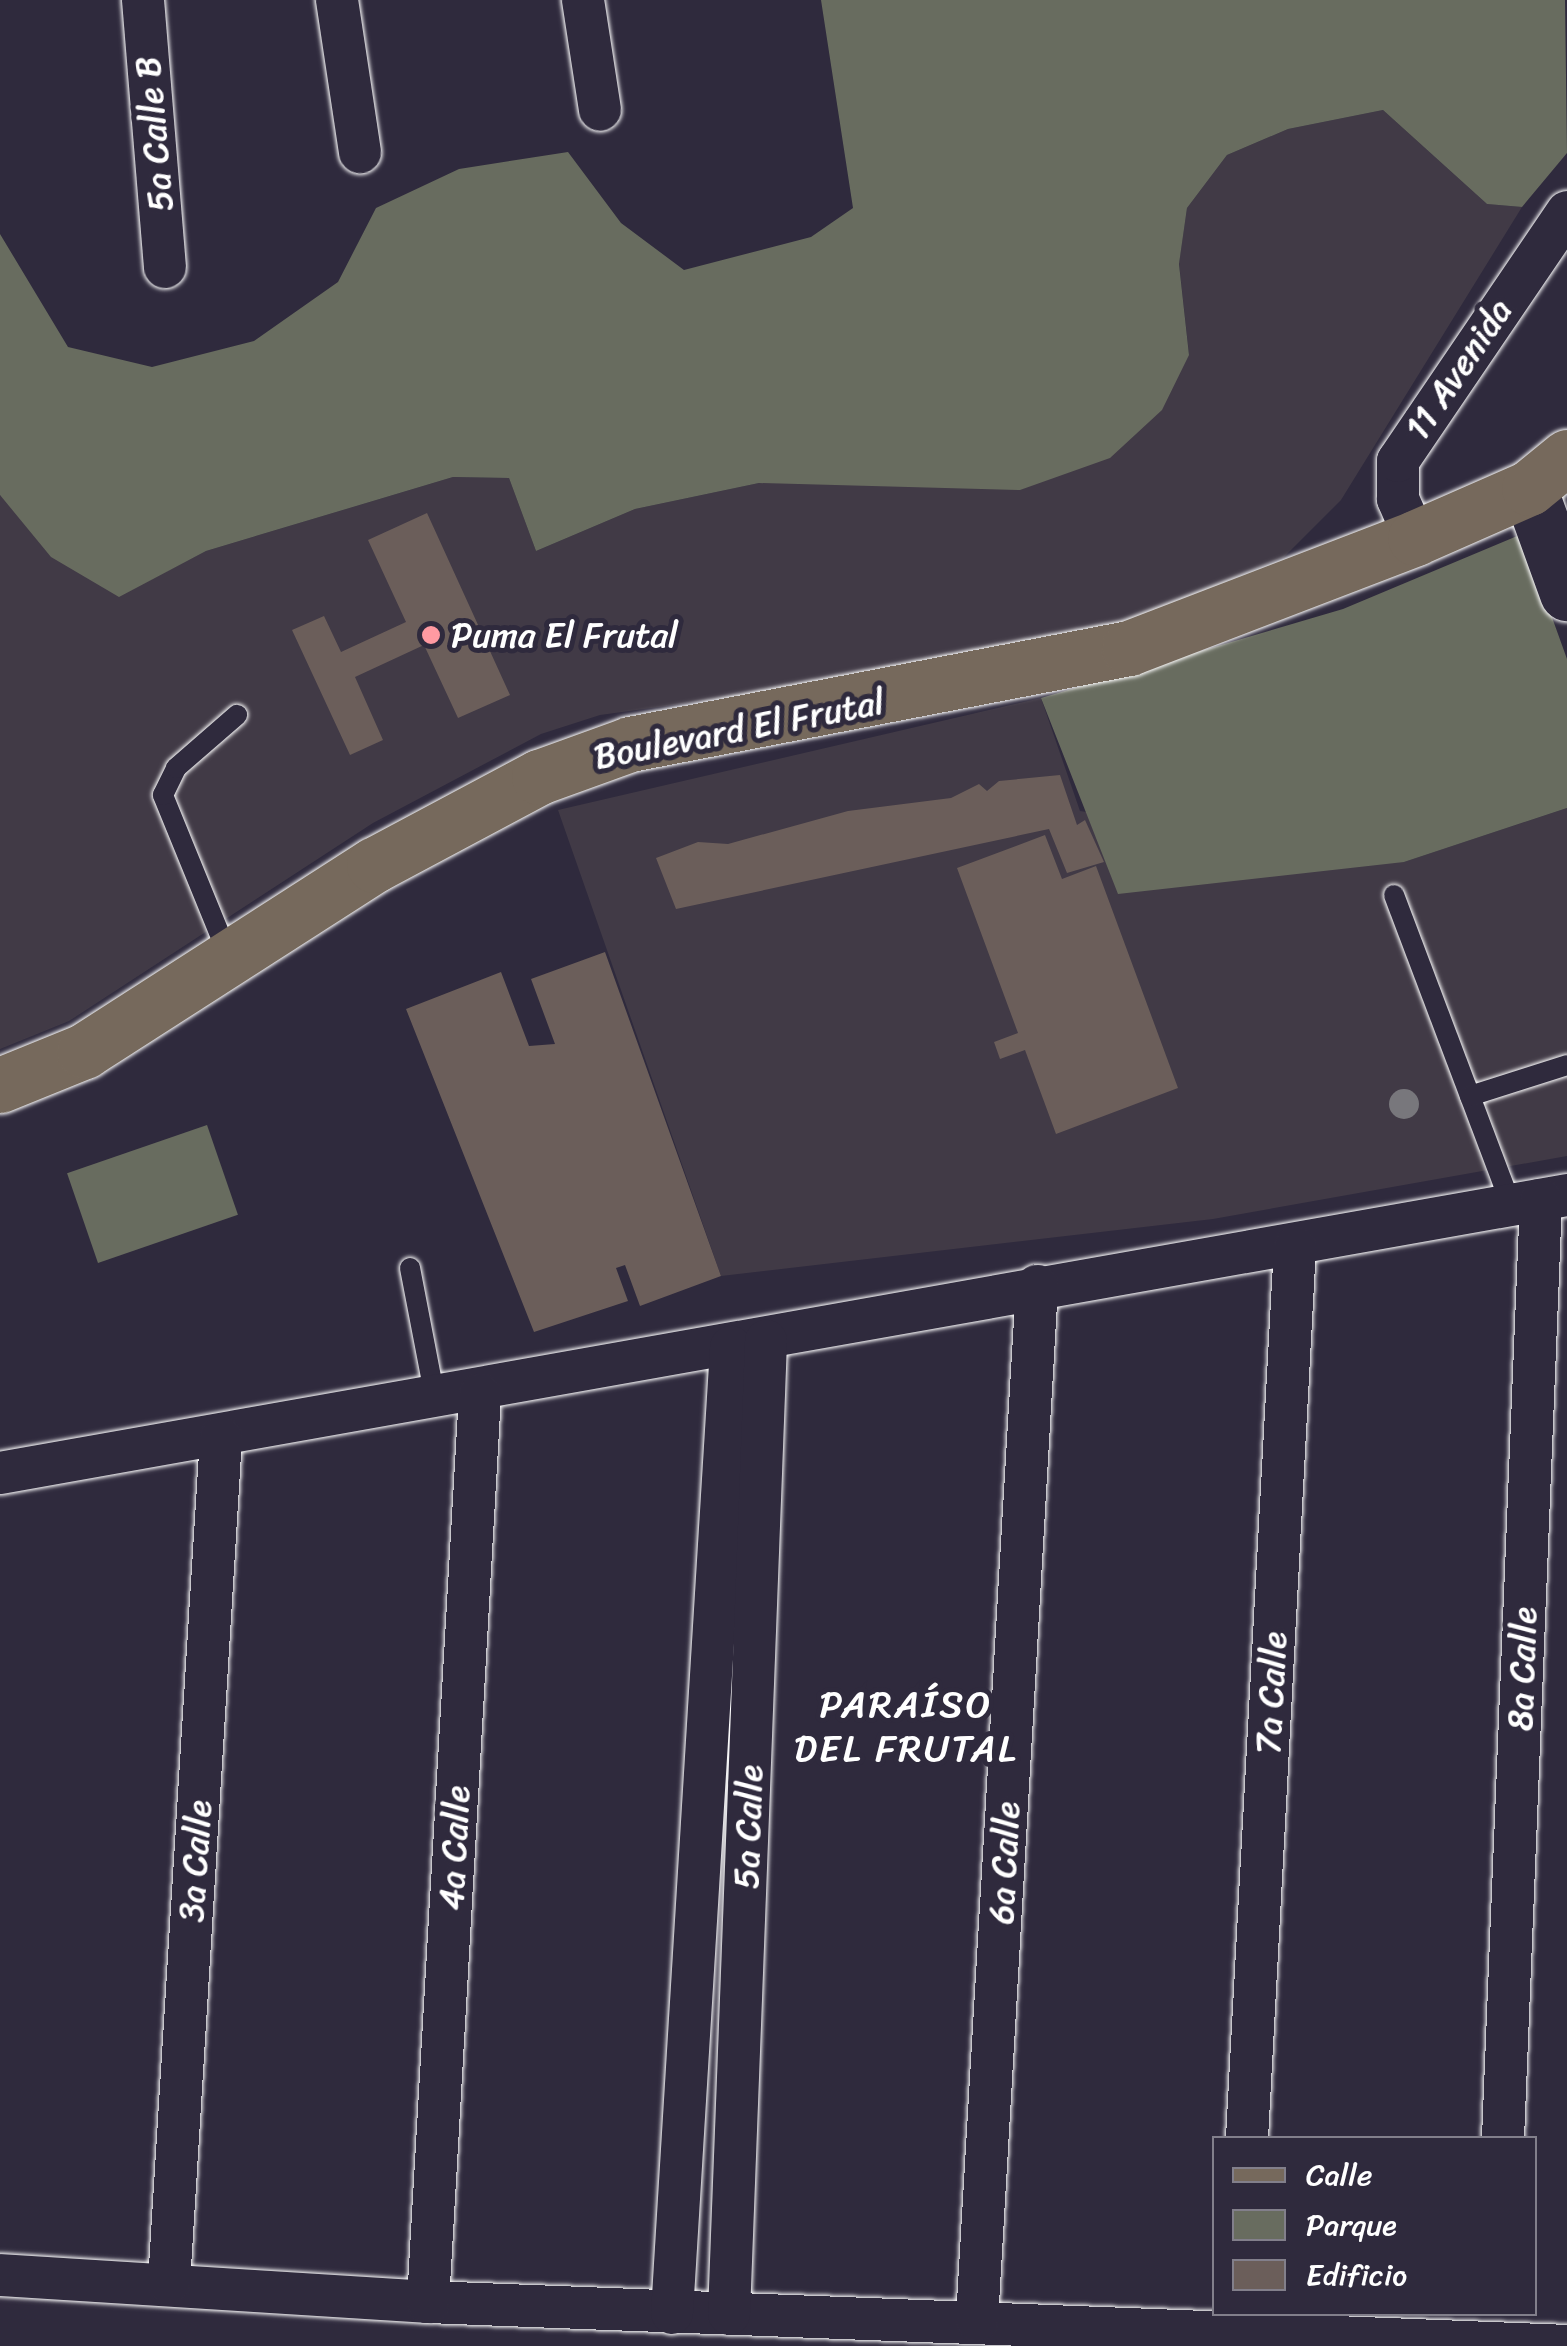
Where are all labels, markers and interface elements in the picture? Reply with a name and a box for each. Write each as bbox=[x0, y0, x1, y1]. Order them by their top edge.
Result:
street label: 5a Calle B bbox=[126, 54, 182, 214]
street label: 11 Avenida bbox=[1396, 291, 1520, 447]
place label: Puma El Frutal bbox=[451, 614, 678, 656]
marker: Puma El Frutal bbox=[420, 624, 442, 646]
street label: Boulevard El Frutal bbox=[590, 680, 888, 778]
street label: 8a Calle bbox=[1499, 1606, 1545, 1732]
street label: 7a Calle bbox=[1247, 1630, 1295, 1756]
district label: PARAÍSO DEL FRUTAL bbox=[795, 1682, 1017, 1772]
street label: 5a Calle bbox=[725, 1764, 771, 1890]
street label: 4a Calle bbox=[430, 1784, 478, 1912]
street label: 3a Calle bbox=[170, 1798, 220, 1924]
street label: 6a Calle bbox=[980, 1800, 1028, 1926]
legend bbox=[1212, 2136, 1537, 2316]
text: Calle bbox=[1306, 2148, 1372, 2202]
text: Parque bbox=[1306, 2198, 1397, 2252]
text: Edificio bbox=[1306, 2248, 1407, 2302]

